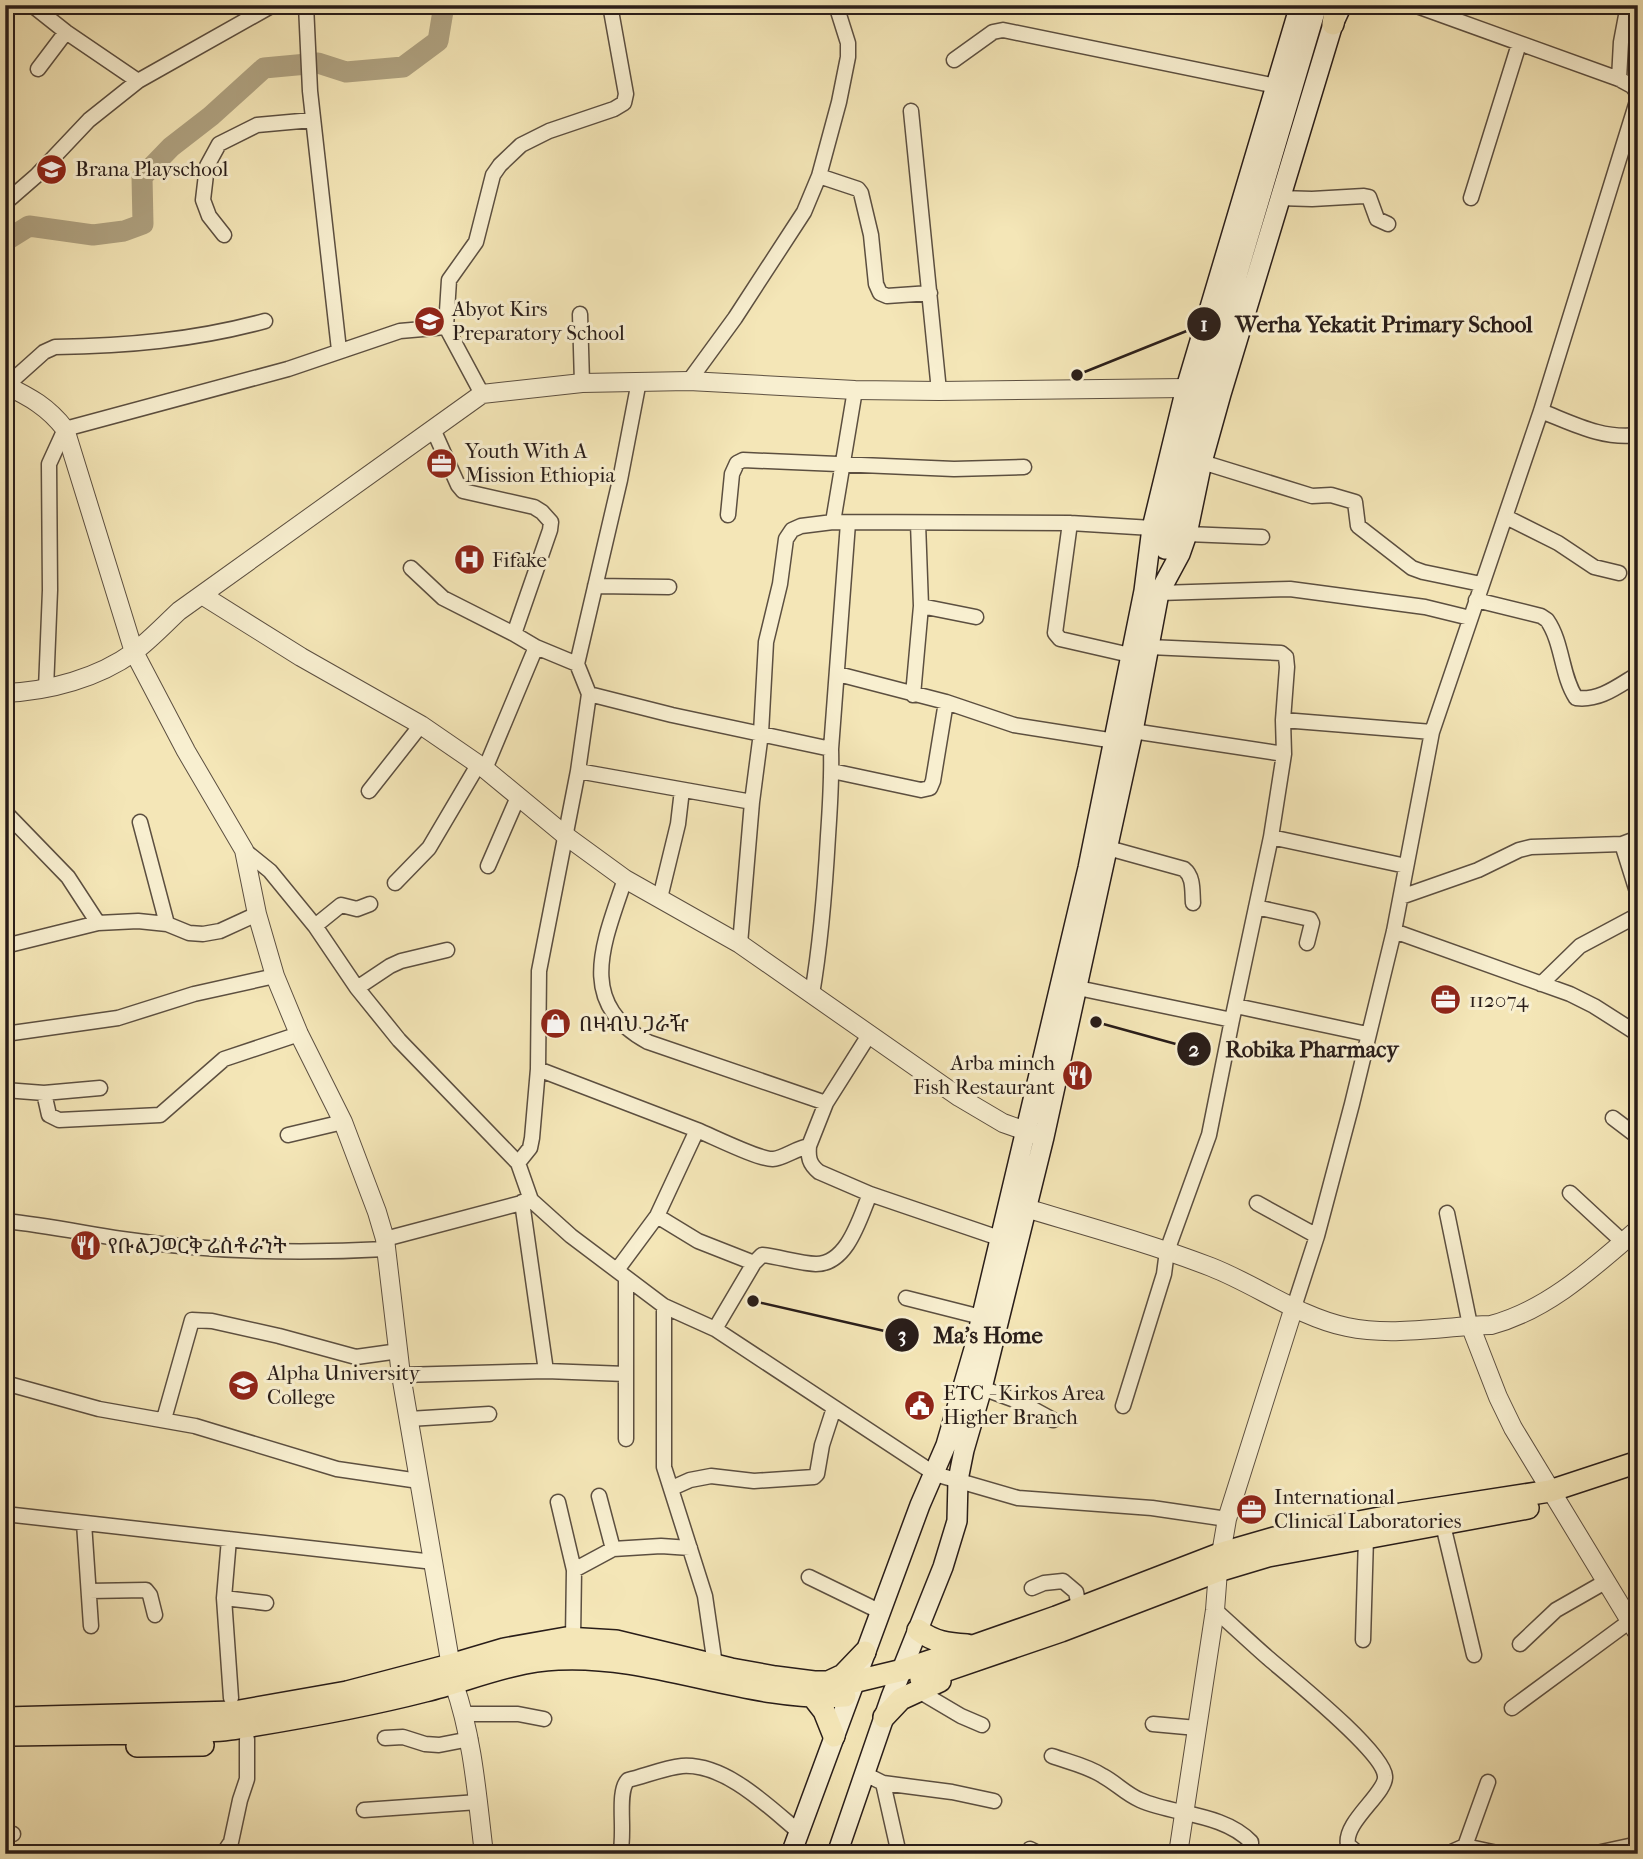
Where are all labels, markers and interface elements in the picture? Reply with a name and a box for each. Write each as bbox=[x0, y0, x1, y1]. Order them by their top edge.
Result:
school or university icon: Brana Playschool bbox=[35, 152, 69, 186]
place label: Brana Playschool bbox=[75, 157, 228, 181]
place label: Abyot Kirs Preparatory School bbox=[451, 297, 625, 345]
callout: Werha Yekatit Primary School bbox=[1186, 302, 1546, 346]
school or university icon: Abyot Kirs Preparatory School bbox=[412, 304, 446, 338]
text: Werha Yekatit Primary School bbox=[1234, 311, 1533, 338]
text: 1 bbox=[1200, 312, 1208, 336]
place label: Youth With A Mission Ethiopia bbox=[464, 439, 615, 487]
office icon: Youth With A Mission Ethiopia bbox=[425, 446, 459, 480]
hospital icon: Fifake bbox=[452, 543, 486, 577]
place label: Fifake bbox=[492, 548, 547, 572]
office icon: 112074 bbox=[1429, 983, 1463, 1017]
place label: 112074 bbox=[1469, 988, 1529, 1012]
shop icon: በዛብህ ጋራዥ bbox=[539, 1007, 573, 1041]
place label: በዛብህ ጋራዥ bbox=[579, 1012, 689, 1036]
callout: Robika Pharmacy bbox=[1176, 1027, 1413, 1071]
text: Robika Pharmacy bbox=[1225, 1036, 1400, 1063]
text: 2 bbox=[1189, 1037, 1200, 1061]
place label: Arba minch Fish Restaurant bbox=[913, 1051, 1055, 1099]
restaurant icon: Arba minch Fish Restaurant bbox=[1061, 1058, 1095, 1092]
restaurant icon: የቡልጋወርቅ ሬስቶራንት bbox=[68, 1229, 102, 1263]
place label: የቡልጋወርቅ ሬስቶራንት bbox=[108, 1234, 287, 1258]
callout: Ma's Home bbox=[884, 1313, 1057, 1357]
text: Ma's Home bbox=[933, 1322, 1043, 1349]
text: 3 bbox=[898, 1323, 906, 1347]
place label: Alpha University College bbox=[266, 1361, 421, 1409]
school or university icon: Alpha University College bbox=[227, 1368, 261, 1402]
place label: ETC - Kirkos Area Higher Branch bbox=[943, 1381, 1105, 1429]
public building icon: ETC - Kirkos Area Higher Branch bbox=[903, 1388, 937, 1422]
place label: International Clinical Laboratories bbox=[1274, 1485, 1462, 1533]
office icon: International Clinical Laboratories bbox=[1234, 1492, 1268, 1526]

